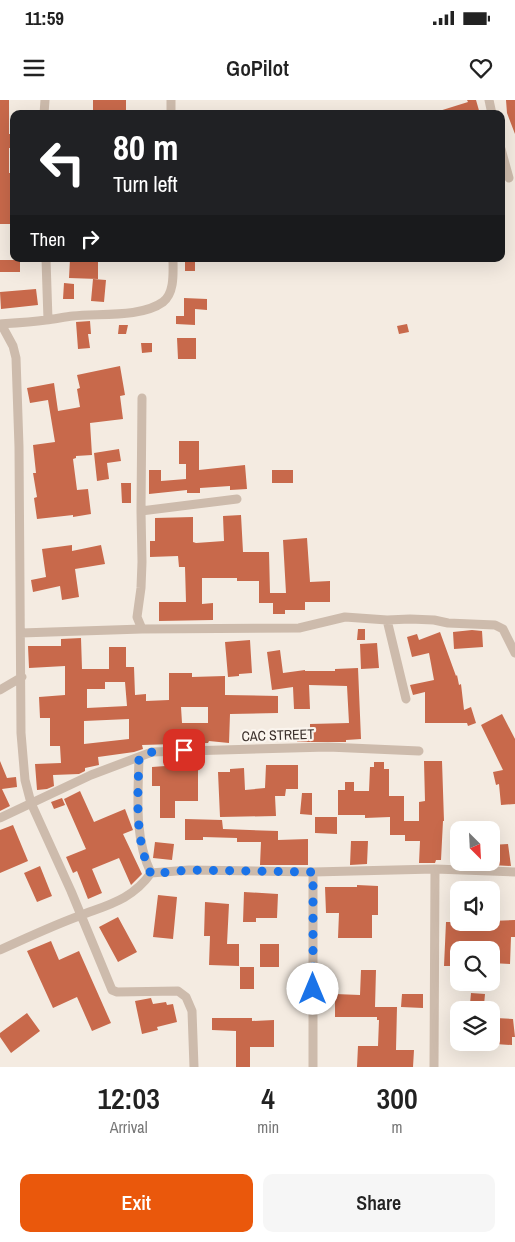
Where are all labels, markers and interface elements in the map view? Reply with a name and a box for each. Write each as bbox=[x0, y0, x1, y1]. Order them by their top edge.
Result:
text: 11:59 bbox=[25, 5, 64, 31]
text: GoPilot bbox=[226, 53, 289, 83]
icon: menu bbox=[20, 54, 48, 82]
icon: heart bbox=[467, 54, 495, 82]
text: 80 m bbox=[113, 124, 178, 171]
icon: left bbox=[30, 130, 95, 195]
text: Turn left bbox=[113, 169, 178, 199]
icon: right bbox=[76, 225, 104, 253]
text: Then bbox=[30, 226, 66, 252]
street label: CAC STREET bbox=[241, 725, 315, 745]
pin bbox=[163, 729, 205, 771]
icon: arrive bbox=[170, 736, 198, 764]
north arrow bbox=[450, 821, 500, 871]
map controls bbox=[450, 821, 500, 1051]
button: sound bbox=[450, 881, 500, 931]
button: search bbox=[450, 941, 500, 991]
position arrow bbox=[286, 962, 338, 1014]
button: layers bbox=[450, 1001, 500, 1051]
text: 12:03 bbox=[97, 1078, 160, 1118]
text: 4 bbox=[261, 1078, 275, 1118]
text: 300 bbox=[377, 1078, 418, 1118]
text: Arrival bbox=[110, 1116, 148, 1138]
text: min bbox=[257, 1116, 279, 1138]
text: m bbox=[392, 1116, 403, 1138]
button: Exit bbox=[20, 1174, 253, 1232]
button: Share bbox=[263, 1174, 495, 1232]

